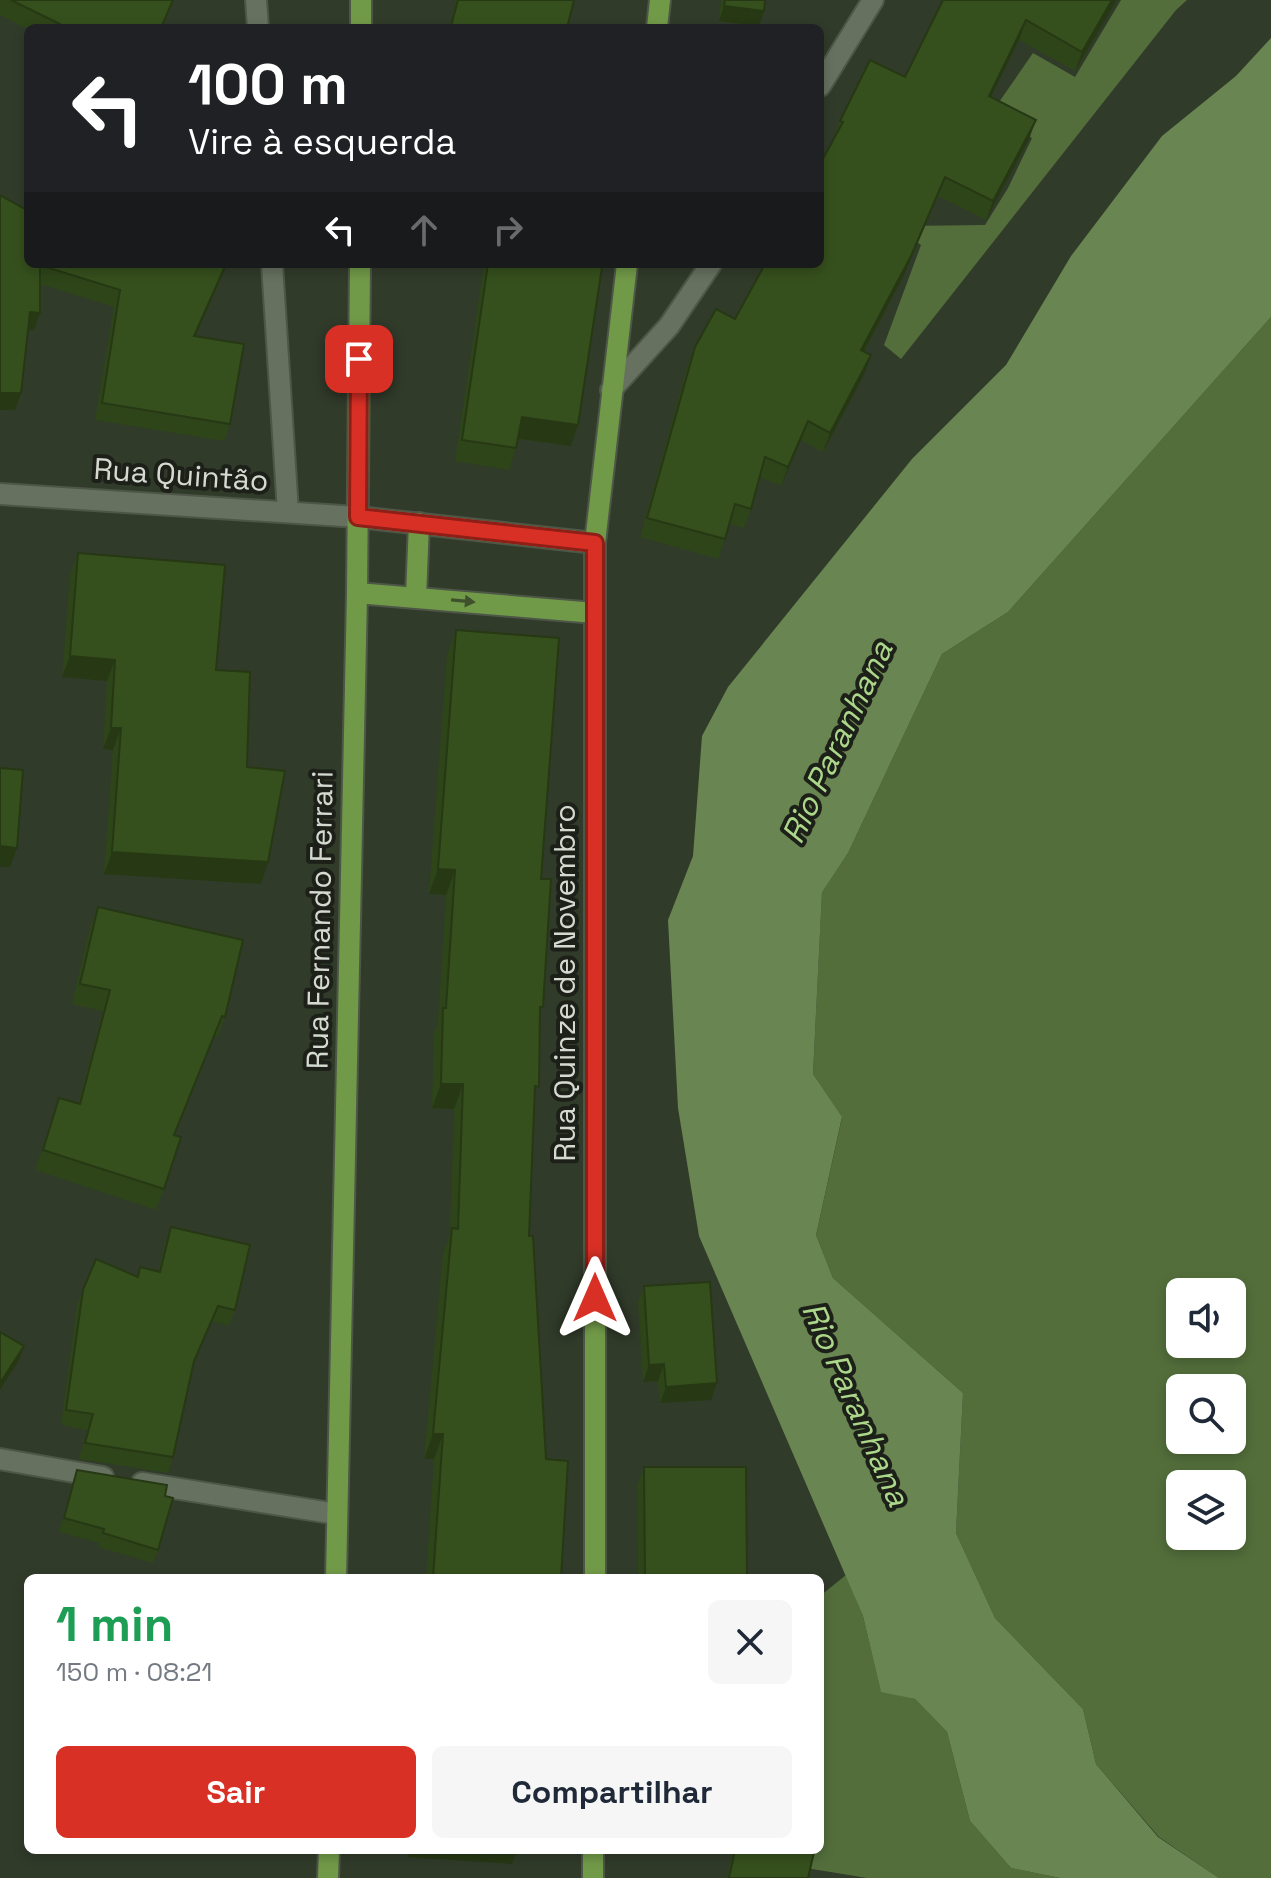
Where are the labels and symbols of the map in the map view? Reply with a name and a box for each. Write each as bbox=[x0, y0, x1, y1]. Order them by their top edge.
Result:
pin bbox=[325, 325, 393, 393]
street label: Rua Quintão bbox=[92, 449, 270, 500]
one-way arrow bbox=[451, 595, 476, 608]
water label: Rio Paranhana bbox=[773, 634, 902, 850]
street label: Rua Fernando Ferrari bbox=[297, 770, 342, 1070]
street label: Rua Quinze de Novembro bbox=[545, 804, 584, 1162]
position arrow bbox=[553, 1256, 637, 1340]
water label: Rio Paranhana bbox=[793, 1296, 919, 1513]

